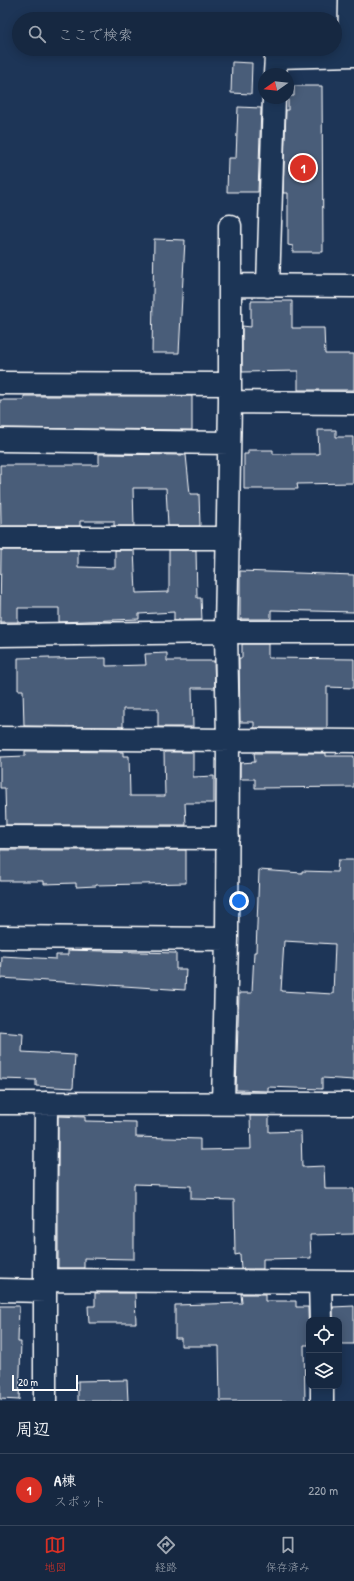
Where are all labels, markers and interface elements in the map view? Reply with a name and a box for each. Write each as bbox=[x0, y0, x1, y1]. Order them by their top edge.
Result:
search box bbox=[12, 12, 342, 56]
icon: search bbox=[26, 23, 48, 45]
text: ここで検索 bbox=[58, 24, 133, 45]
north arrow bbox=[258, 68, 294, 104]
pin: 1 bbox=[290, 153, 316, 183]
your location bbox=[229, 891, 249, 911]
map controls bbox=[306, 1317, 342, 1389]
button: locate bbox=[306, 1317, 342, 1353]
button: layers bbox=[306, 1353, 342, 1389]
scale bar bbox=[12, 1373, 78, 1392]
text: 20 m bbox=[18, 1375, 38, 1389]
text: 周辺 bbox=[16, 1417, 50, 1440]
text: A棟 bbox=[54, 1470, 76, 1491]
text: 1 bbox=[27, 1481, 31, 1499]
text: 220 m bbox=[308, 1481, 338, 1499]
text: スポット bbox=[54, 1492, 106, 1510]
tab: 地図 bbox=[44, 1534, 66, 1574]
tab: 経路 bbox=[155, 1534, 177, 1574]
tab: 保存済み bbox=[266, 1534, 310, 1574]

